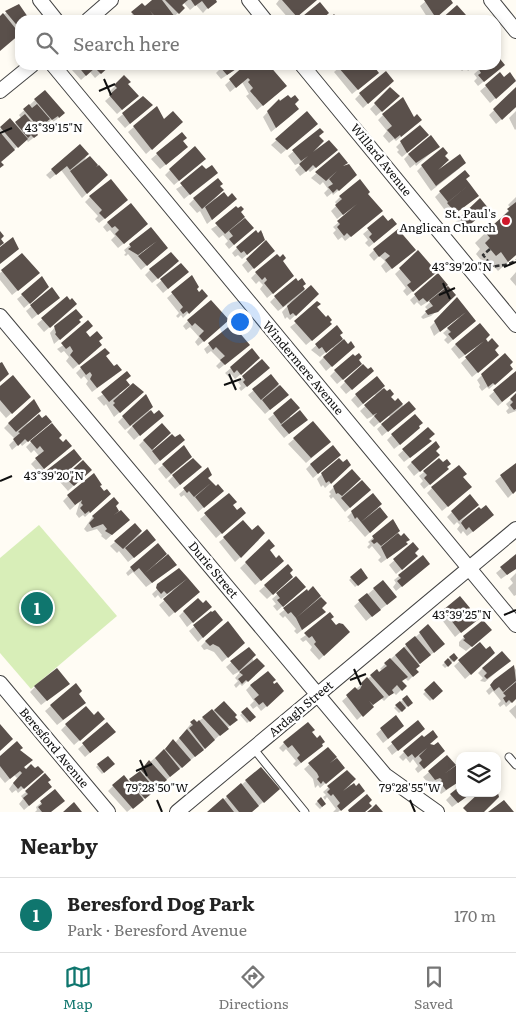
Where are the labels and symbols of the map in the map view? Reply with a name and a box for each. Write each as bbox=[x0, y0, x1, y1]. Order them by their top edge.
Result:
text: 43°39'15"N bbox=[25, 118, 83, 136]
street label: Willard Avenue bbox=[347, 119, 417, 199]
place label: St. Paul's Anglican Church bbox=[399, 204, 497, 236]
marker: St. Paul's Anglican Church bbox=[500, 215, 512, 227]
text: 43°39'20"N bbox=[432, 257, 492, 275]
your location bbox=[227, 309, 253, 335]
street label: Windermere Avenue bbox=[259, 316, 348, 418]
text: 43°39'20"N bbox=[24, 466, 84, 484]
street label: Durie Street bbox=[185, 537, 243, 602]
pin: 1 bbox=[21, 589, 53, 627]
text: 43°39'25"N bbox=[432, 605, 492, 623]
street label: Ardagh Street bbox=[264, 676, 337, 741]
street label: Beresford Avenue bbox=[16, 703, 94, 791]
text: 79°28'50"W bbox=[126, 778, 188, 796]
text: 79°28'55"W bbox=[379, 778, 441, 796]

